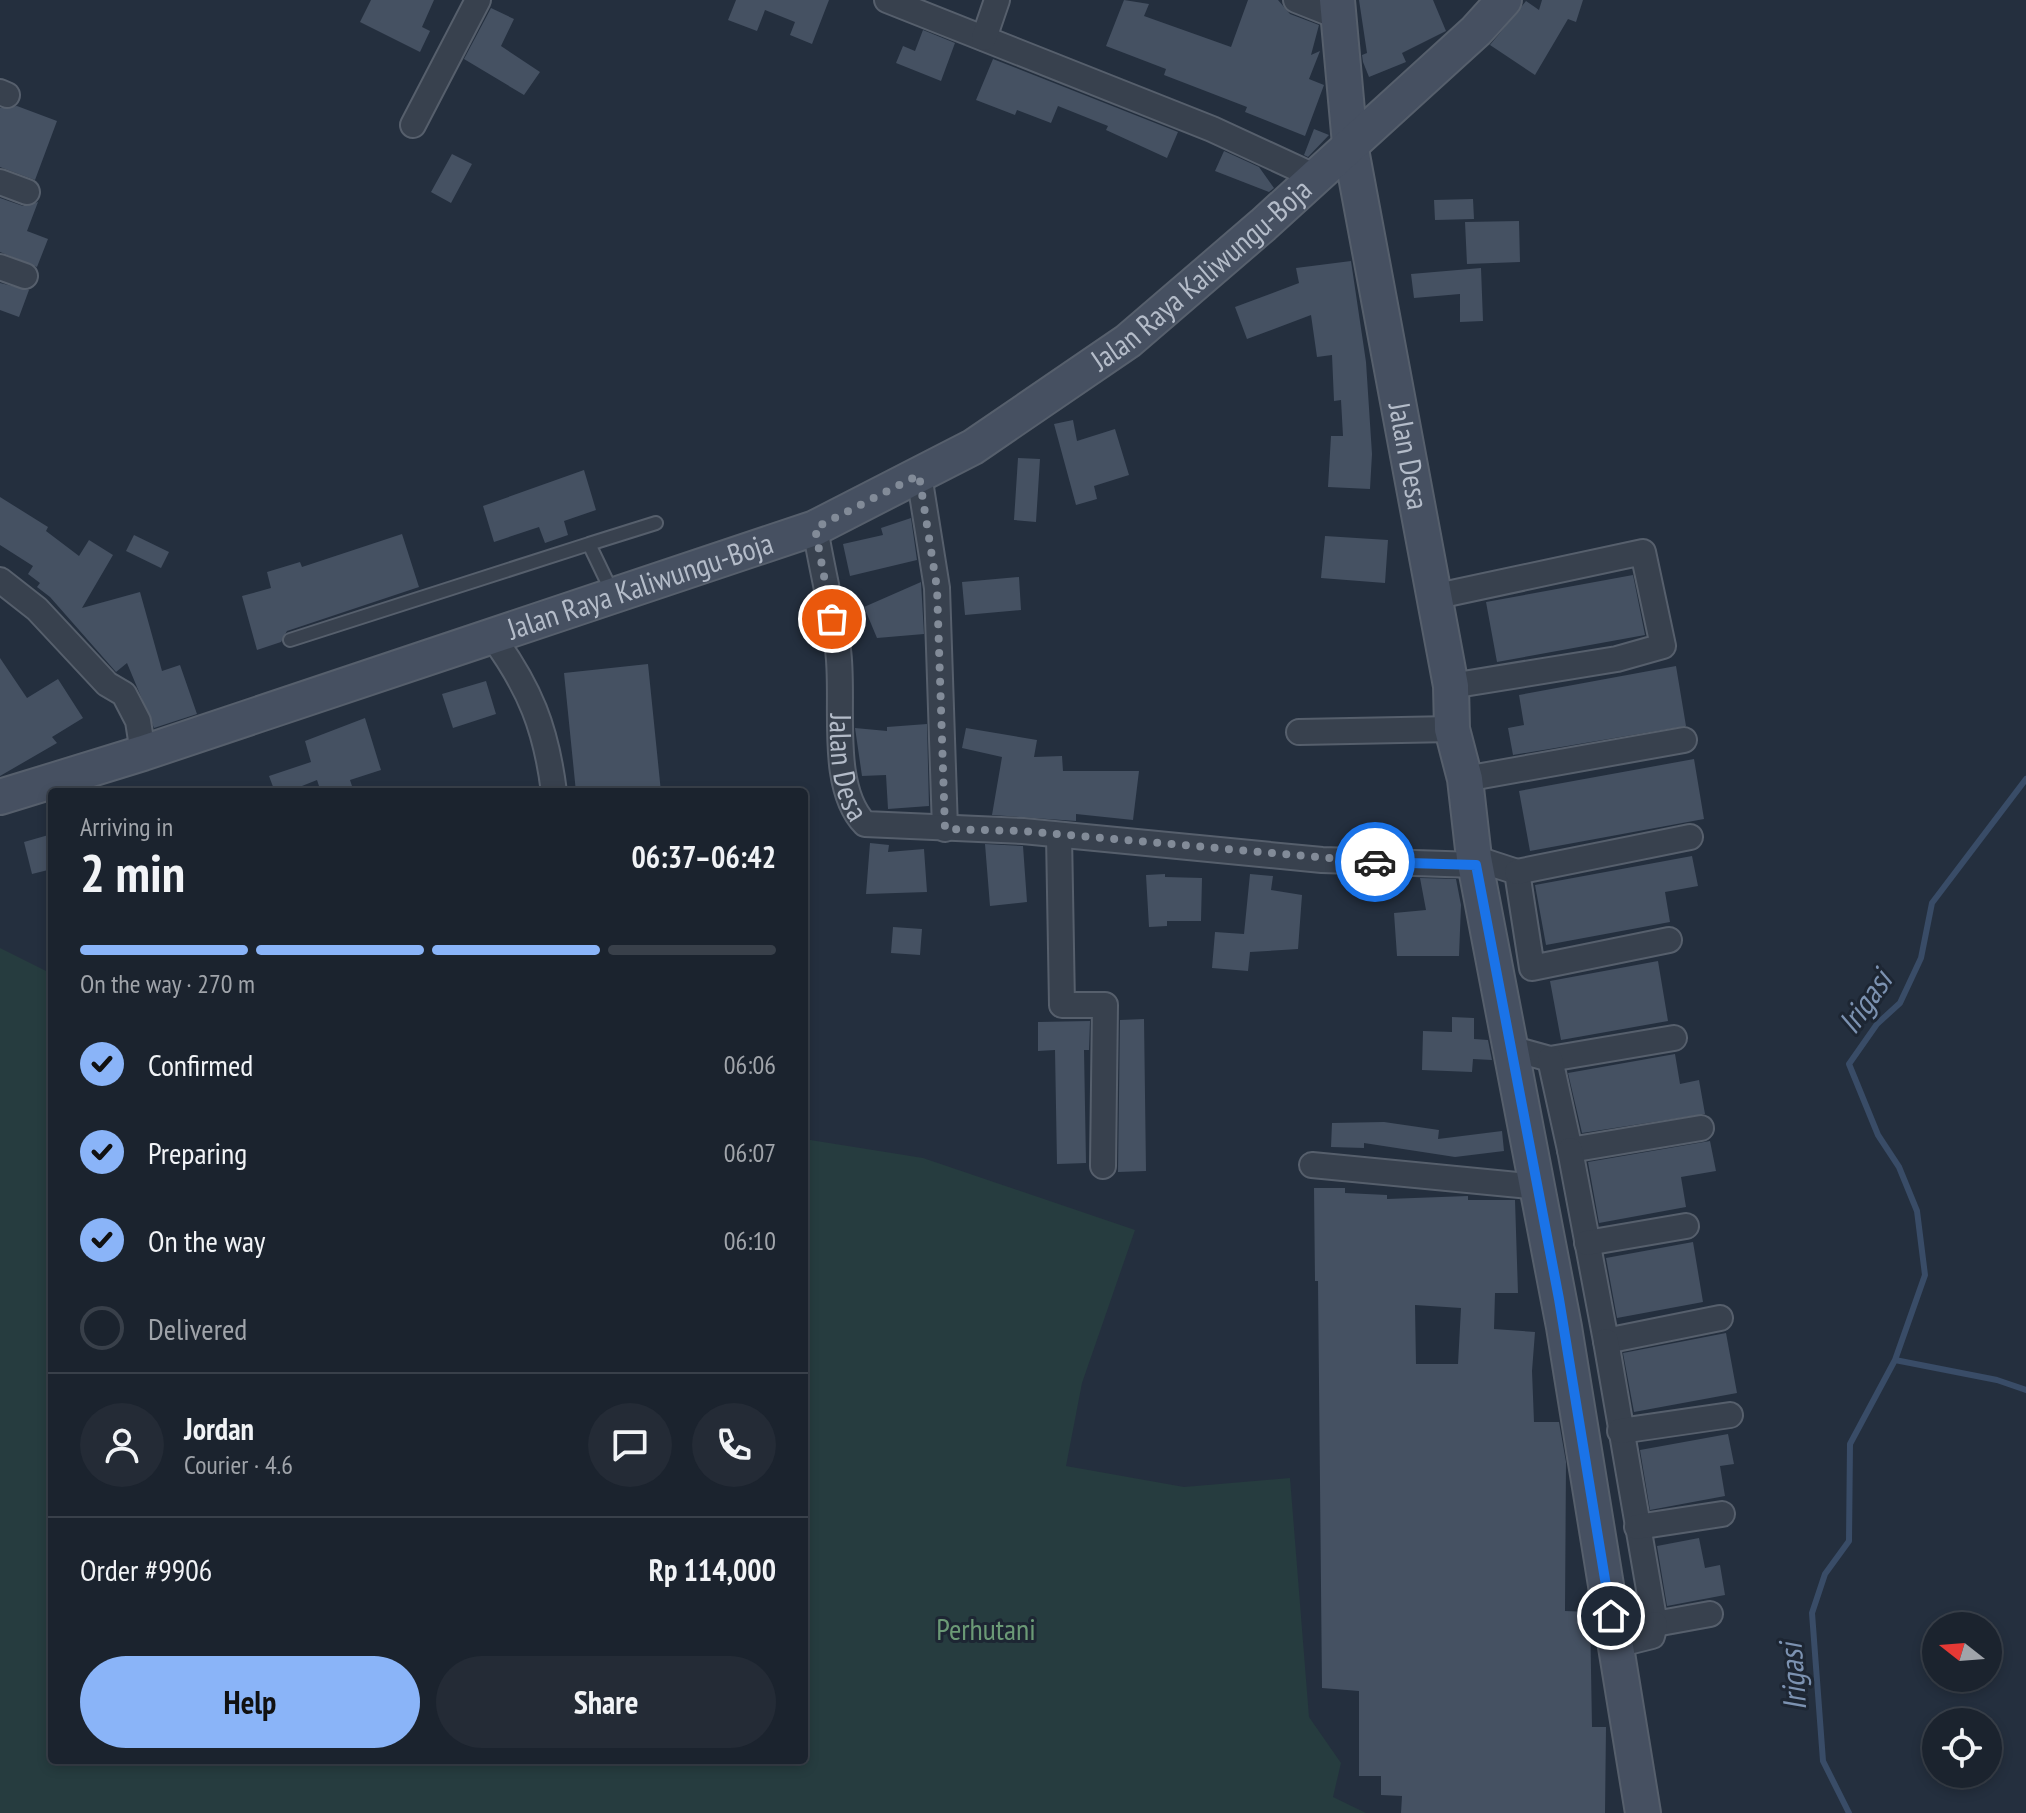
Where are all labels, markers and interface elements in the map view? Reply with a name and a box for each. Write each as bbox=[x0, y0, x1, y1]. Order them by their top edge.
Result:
street label: Jalan Raya Kaliwungu-Boja bbox=[1082, 170, 1319, 379]
street label: Jalan Desa bbox=[1380, 398, 1439, 512]
street label: Jalan Raya Kaliwungu-Boja bbox=[501, 523, 778, 648]
pin bbox=[798, 585, 866, 653]
icon: bag bbox=[810, 597, 854, 641]
street label: Jalan Desa bbox=[822, 713, 878, 828]
text: Arriving in bbox=[80, 810, 173, 843]
courier bbox=[1335, 822, 1415, 902]
text: 06:37–06:42 bbox=[632, 837, 776, 876]
text: 2 min bbox=[80, 839, 185, 906]
icon: car bbox=[1353, 840, 1397, 884]
water label: Irigasi bbox=[1828, 958, 1903, 1041]
text: On the way · 270 m bbox=[80, 967, 255, 1000]
icon: check bbox=[80, 1042, 124, 1086]
text: Confirmed bbox=[148, 1045, 253, 1084]
text: 06:06 bbox=[724, 1048, 776, 1081]
icon: check bbox=[80, 1130, 124, 1174]
text: Preparing bbox=[148, 1133, 247, 1172]
text: 06:07 bbox=[724, 1136, 776, 1169]
icon: check bbox=[80, 1218, 124, 1262]
text: On the way bbox=[148, 1221, 265, 1260]
text: 06:10 bbox=[724, 1224, 776, 1257]
text: Delivered bbox=[148, 1309, 247, 1348]
button: person bbox=[80, 1403, 164, 1487]
button: chat bbox=[588, 1403, 672, 1487]
button: phone bbox=[692, 1403, 776, 1487]
text: Jordan bbox=[184, 1409, 254, 1448]
text: Courier · 4.6 bbox=[184, 1448, 293, 1481]
text: Order #9906 bbox=[80, 1550, 212, 1589]
text: Rp 114,000 bbox=[649, 1550, 776, 1589]
pin bbox=[1577, 1582, 1645, 1650]
icon: home bbox=[1589, 1594, 1633, 1638]
park label: Perhutani bbox=[936, 1609, 1036, 1648]
north arrow bbox=[1922, 1612, 2002, 1692]
map controls bbox=[1922, 1612, 2002, 1788]
water label: Irigasi bbox=[1768, 1638, 1815, 1712]
button: Help bbox=[80, 1656, 420, 1748]
button: Share bbox=[436, 1656, 776, 1748]
button: locate bbox=[1922, 1708, 2002, 1788]

